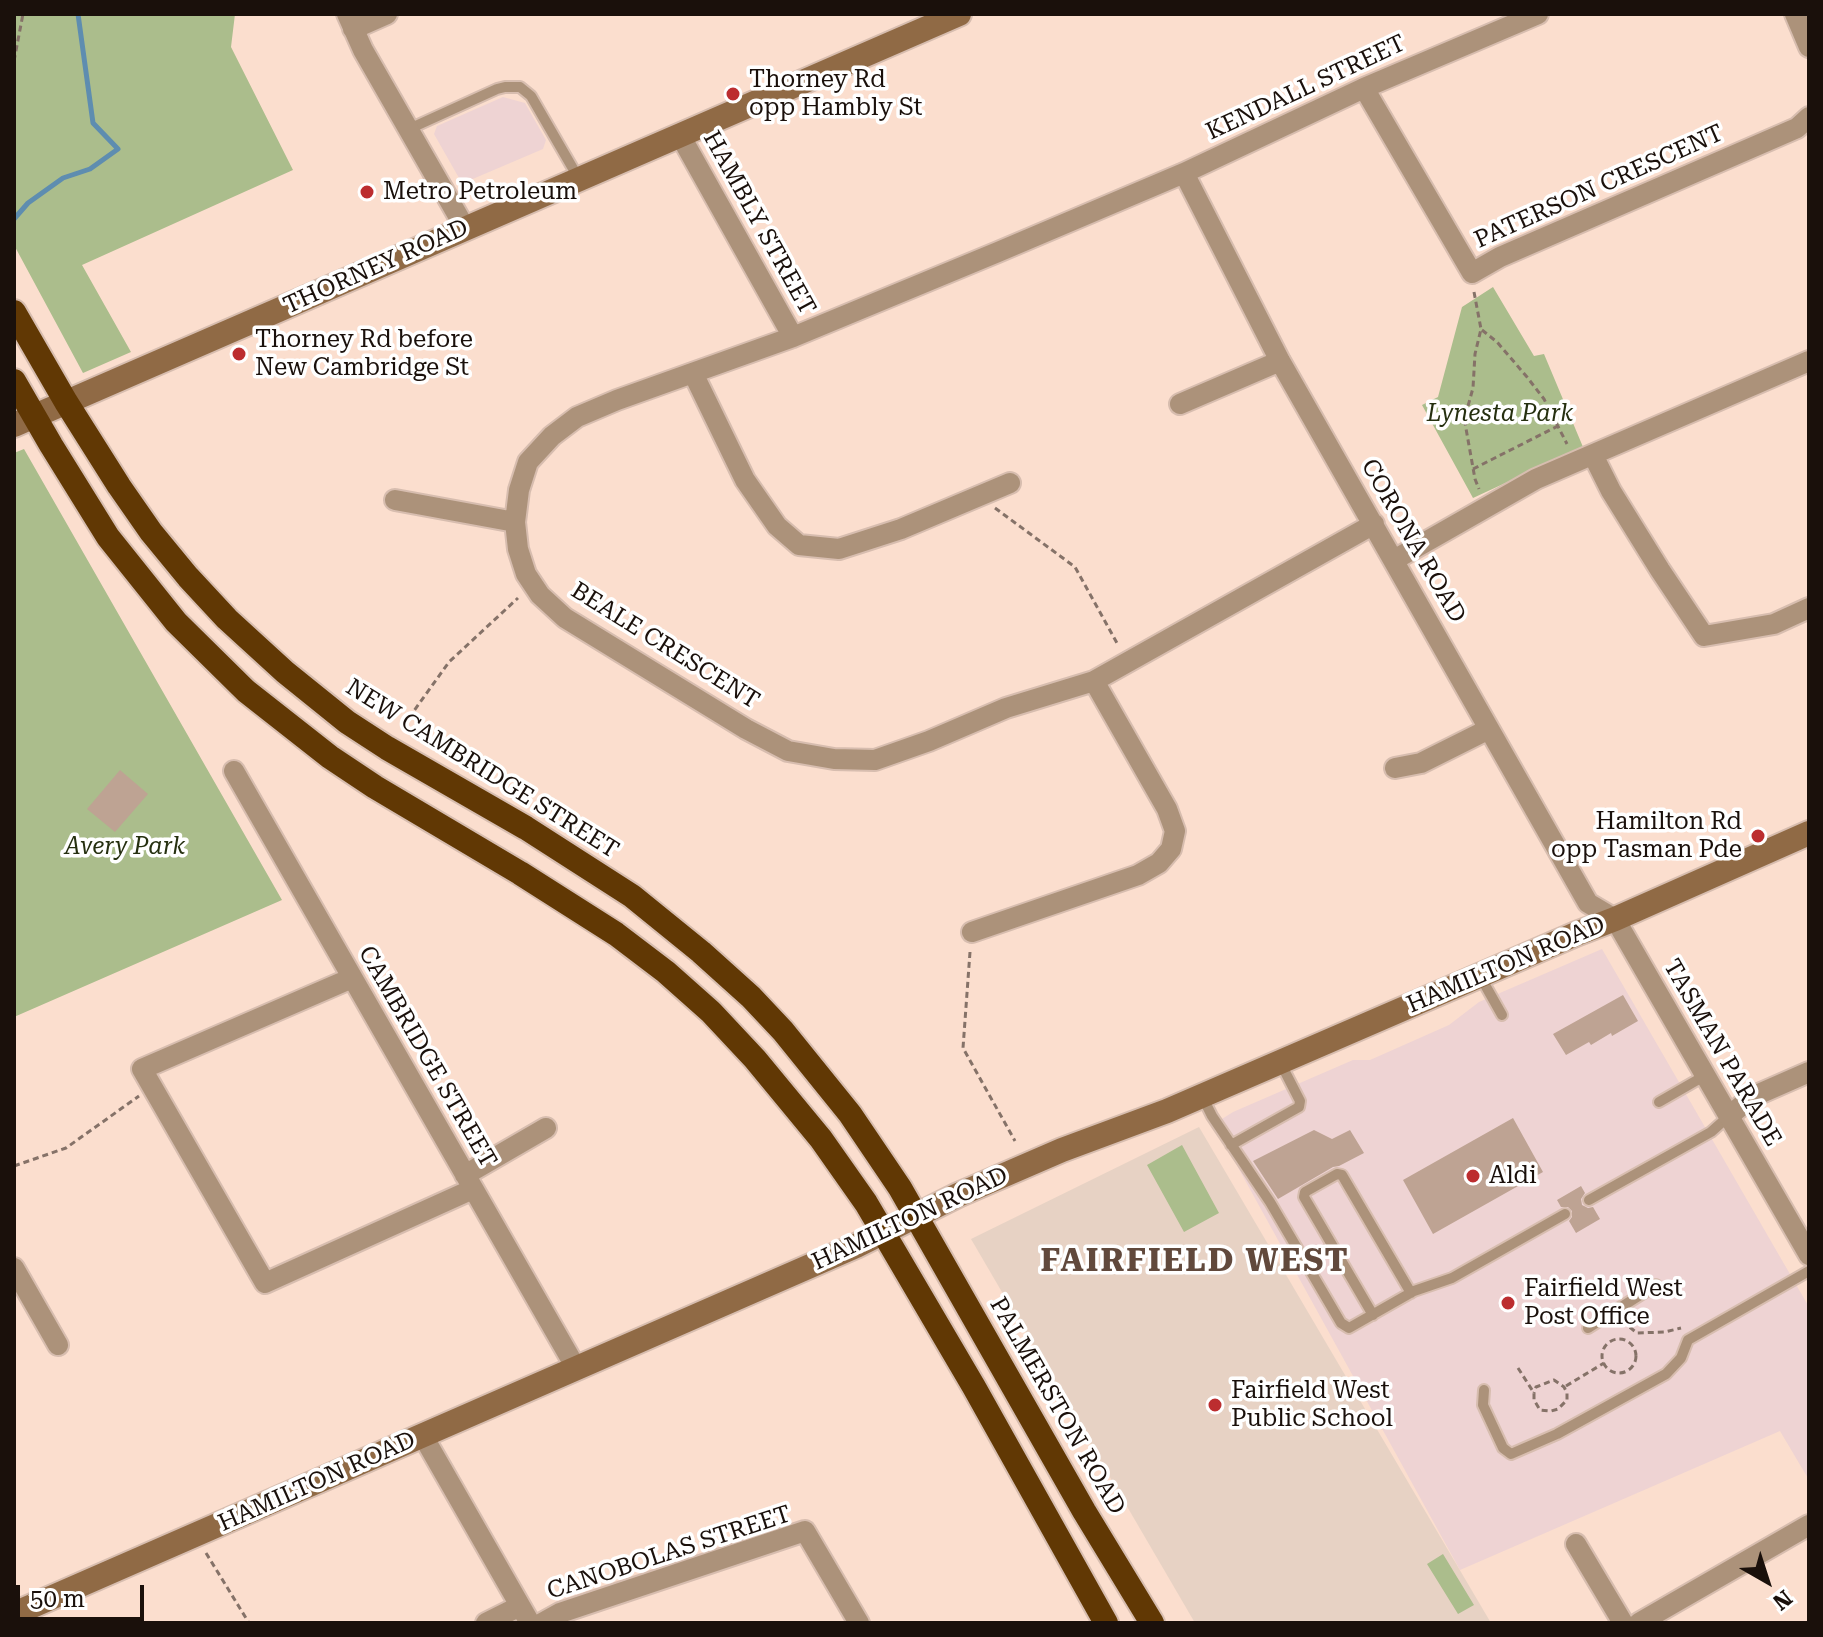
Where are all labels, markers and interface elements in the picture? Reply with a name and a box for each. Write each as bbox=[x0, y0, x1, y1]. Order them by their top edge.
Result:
street label: KENDALL STREET bbox=[1202, 29, 1410, 147]
place label: Thorney Rd opp Hambly St bbox=[749, 66, 922, 122]
marker: Thorney Rd opp Hambly St bbox=[724, 85, 742, 103]
street label: PATERSON CRESCENT bbox=[1470, 119, 1728, 255]
street label: HAMBLY STREET bbox=[697, 126, 821, 320]
place label: Metro Petroleum bbox=[383, 178, 577, 206]
marker: Metro Petroleum bbox=[358, 183, 376, 201]
street label: THORNEY ROAD bbox=[279, 213, 473, 321]
place label: Thorney Rd before New Cambridge St bbox=[255, 326, 473, 382]
marker: Thorney Rd before New Cambridge St bbox=[230, 345, 248, 363]
park label: Lynesta Park bbox=[1427, 400, 1573, 428]
street label: CORONA ROAD bbox=[1354, 454, 1472, 628]
street label: BEALE CRESCENT bbox=[566, 576, 764, 716]
street label: NEW CAMBRIDGE STREET bbox=[340, 673, 624, 865]
place label: Hamilton Rd opp Tasman Pde bbox=[1551, 808, 1742, 864]
marker: Hamilton Rd opp Tasman Pde bbox=[1749, 827, 1767, 845]
park label: Avery Park bbox=[65, 833, 185, 861]
street label: HAMILTON ROAD bbox=[1403, 910, 1609, 1020]
street label: CAMBRIDGE STREET bbox=[352, 941, 502, 1173]
street label: TASMAN PARADE bbox=[1657, 954, 1787, 1152]
street label: HAMILTON ROAD bbox=[808, 1161, 1012, 1277]
place label: Aldi bbox=[1489, 1162, 1537, 1190]
marker: Aldi bbox=[1464, 1167, 1482, 1185]
district label: FAIRFIELD WEST bbox=[1040, 1243, 1350, 1281]
place label: Fairfield West Post Office bbox=[1524, 1275, 1683, 1331]
street label: PALMERSTON ROAD bbox=[983, 1292, 1131, 1520]
marker: Fairfield West Post Office bbox=[1499, 1294, 1517, 1312]
place label: Fairfield West Public School bbox=[1231, 1377, 1393, 1433]
marker: Fairfield West Public School bbox=[1206, 1396, 1224, 1414]
street label: HAMILTON ROAD bbox=[214, 1426, 420, 1538]
street label: CANOBOLAS STREET bbox=[544, 1500, 794, 1606]
north arrow bbox=[1727, 1541, 1807, 1621]
scale bar bbox=[20, 1569, 148, 1619]
text: 50 m bbox=[30, 1585, 85, 1613]
text: N bbox=[1768, 1585, 1797, 1615]

